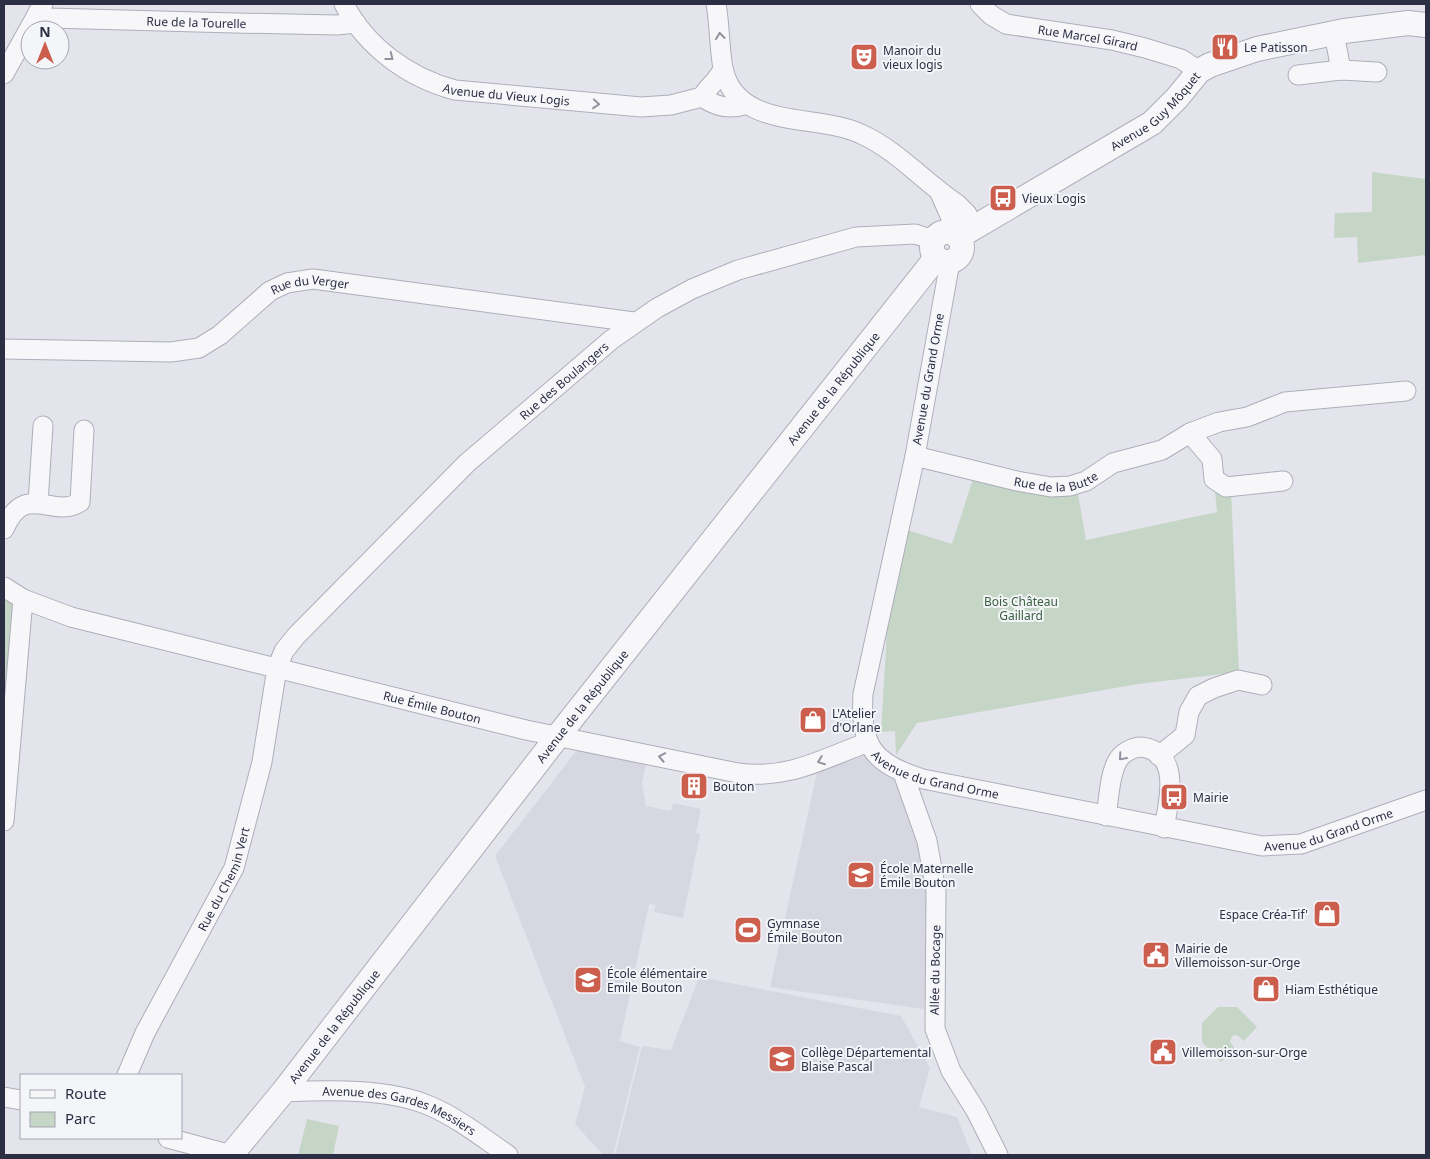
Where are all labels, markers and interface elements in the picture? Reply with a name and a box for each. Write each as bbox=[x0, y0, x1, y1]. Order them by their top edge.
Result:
street label: Rue de la Tourelle bbox=[146, 12, 247, 32]
north arrow bbox=[20, 20, 70, 70]
street label: Rue Marcel Girard bbox=[1037, 20, 1140, 54]
text: N bbox=[39, 22, 51, 41]
one-way arrow bbox=[715, 32, 726, 40]
restaurant icon: Le Patisson bbox=[1210, 32, 1240, 62]
place label: Le Patisson bbox=[1244, 39, 1308, 56]
theatre icon: Manoir du vieux logis bbox=[849, 42, 879, 72]
place label: Manoir du vieux logis bbox=[883, 42, 943, 73]
one-way arrow bbox=[384, 52, 393, 60]
street label: Avenue Guy Môquet bbox=[1107, 67, 1204, 154]
street label: Avenue du Vieux Logis bbox=[441, 79, 571, 109]
one-way arrow bbox=[592, 98, 600, 109]
bus stop icon: Vieux Logis bbox=[988, 183, 1018, 213]
place label: Vieux Logis bbox=[1022, 190, 1086, 207]
street label: Rue du Verger bbox=[267, 270, 350, 298]
street label: Avenue du Grand Orme bbox=[908, 312, 948, 446]
street label: Avenue de la République bbox=[783, 328, 883, 448]
street label: Rue des Boulangers bbox=[515, 337, 612, 423]
street label: Rue de la Butte bbox=[1013, 467, 1101, 496]
park label: Bois Château Gaillard bbox=[984, 593, 1058, 624]
street label: Avenue de la République bbox=[532, 646, 632, 766]
street label: Rue Émile Bouton bbox=[382, 686, 483, 727]
shop icon: L'Atelier d'Orlane bbox=[798, 705, 828, 735]
place label: L'Atelier d'Orlane bbox=[832, 705, 881, 736]
street label: Avenue du Grand Orme bbox=[868, 746, 1001, 802]
one-way arrow bbox=[1119, 752, 1128, 761]
one-way arrow bbox=[658, 753, 667, 763]
one-way arrow bbox=[817, 755, 826, 765]
building icon: Bouton bbox=[679, 771, 709, 801]
place label: Bouton bbox=[713, 778, 754, 795]
bus stop icon: Mairie bbox=[1159, 782, 1189, 812]
place label: Mairie bbox=[1193, 789, 1229, 806]
street label: Avenue du Grand Orme bbox=[1264, 804, 1395, 854]
street label: Rue du Chemin Vert bbox=[193, 825, 253, 934]
school or university icon: École Maternelle Émile Bouton bbox=[846, 860, 876, 890]
place label: École Maternelle Émile Bouton bbox=[880, 860, 974, 891]
shop icon: Espace Créa-Tif' bbox=[1312, 899, 1342, 929]
place label: Espace Créa-Tif' bbox=[1219, 906, 1308, 923]
sports icon: Gymnase Émile Bouton bbox=[733, 915, 763, 945]
place label: Gymnase Émile Bouton bbox=[767, 915, 842, 946]
street label: Allée du Bocage bbox=[926, 925, 944, 1015]
public building icon: Mairie de Villemoisson-sur-Orge bbox=[1141, 940, 1171, 970]
place label: Mairie de Villemoisson-sur-Orge bbox=[1175, 940, 1300, 971]
street label: Avenue de la République bbox=[284, 965, 384, 1087]
school or university icon: École élémentaire Emile Bouton bbox=[573, 965, 603, 995]
place label: École élémentaire Emile Bouton bbox=[607, 965, 708, 996]
shop icon: Hiam Esthétique bbox=[1251, 974, 1281, 1004]
place label: Hiam Esthétique bbox=[1285, 981, 1378, 998]
public building icon: Villemoisson-sur-Orge bbox=[1148, 1037, 1178, 1067]
school or university icon: Collège Départemental Blaise Pascal bbox=[767, 1044, 797, 1074]
place label: Collège Départemental Blaise Pascal bbox=[801, 1044, 931, 1075]
place label: Villemoisson-sur-Orge bbox=[1182, 1044, 1307, 1061]
legend bbox=[20, 1074, 182, 1139]
street label: Avenue des Gardes Messiers bbox=[322, 1082, 480, 1139]
text: Route bbox=[65, 1083, 107, 1103]
text: Parc bbox=[65, 1108, 96, 1128]

